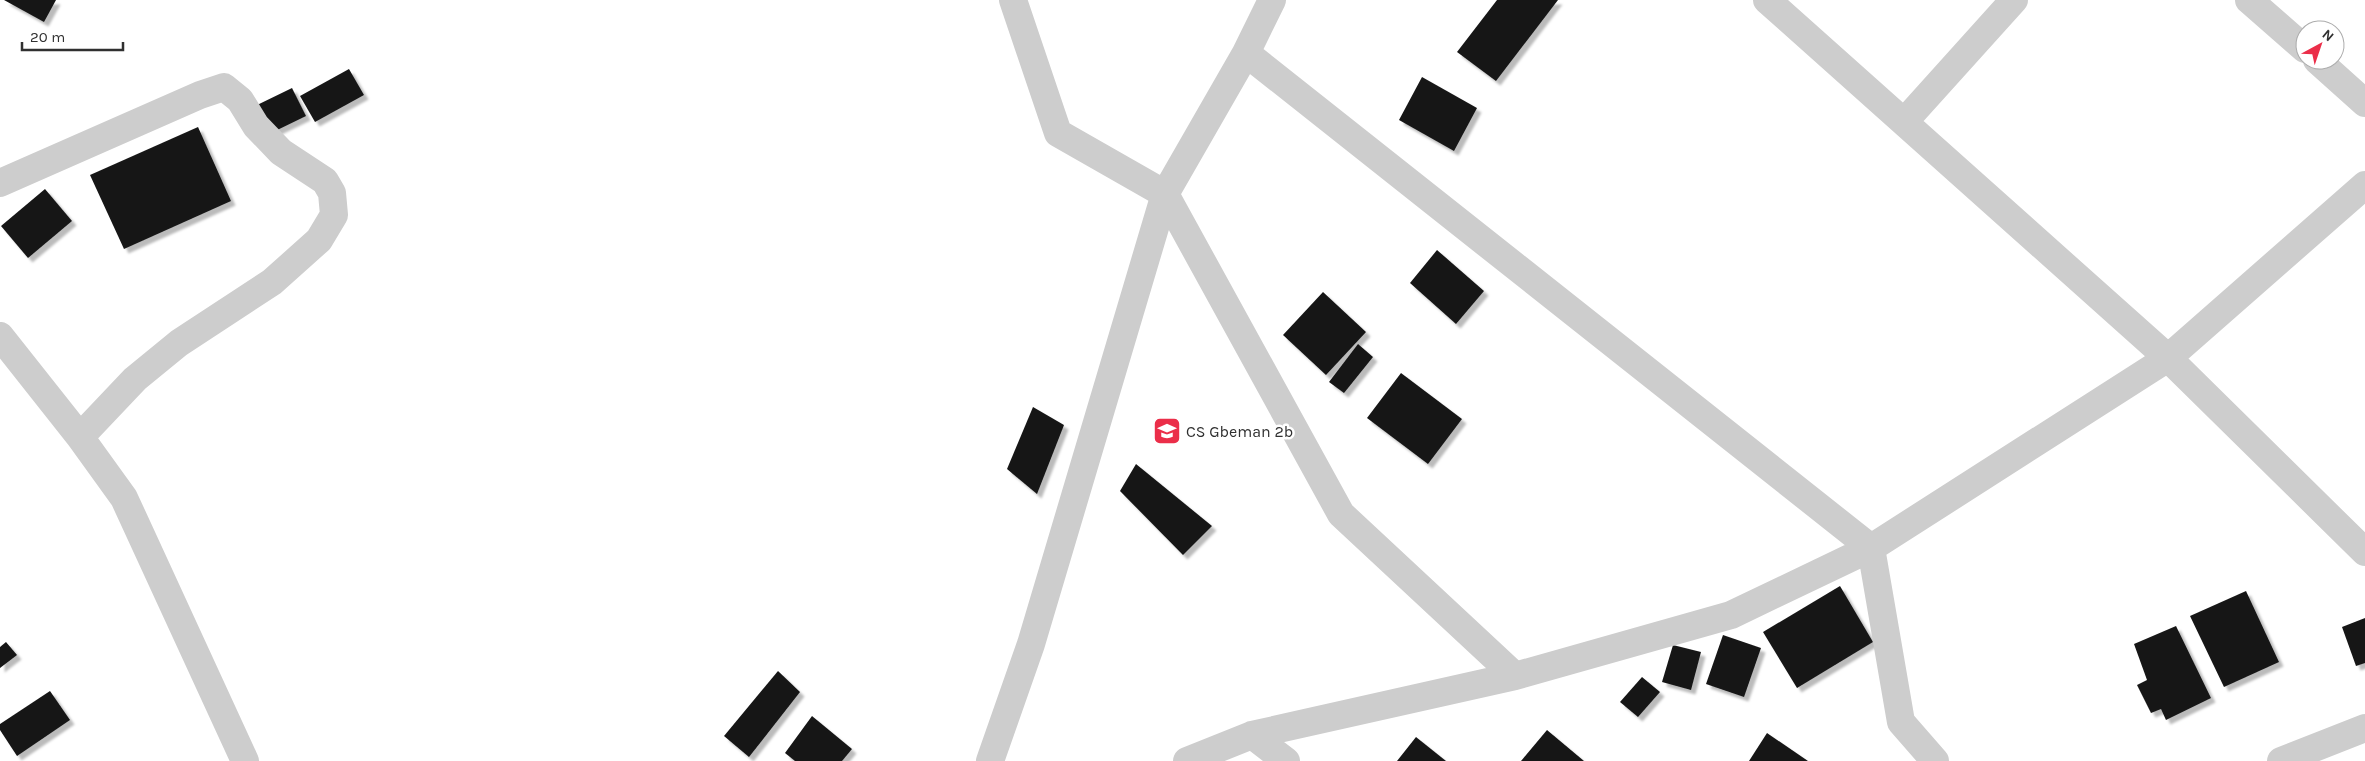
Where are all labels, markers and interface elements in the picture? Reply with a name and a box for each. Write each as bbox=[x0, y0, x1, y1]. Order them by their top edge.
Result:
scale bar bbox=[22, 20, 124, 52]
north arrow bbox=[2295, 20, 2345, 70]
text: N bbox=[2319, 26, 2337, 45]
text: 20 m bbox=[30, 28, 65, 46]
school or university icon: CS Gbeman 2b bbox=[1152, 416, 1182, 446]
place label: CS Gbeman 2b bbox=[1186, 422, 1293, 441]

